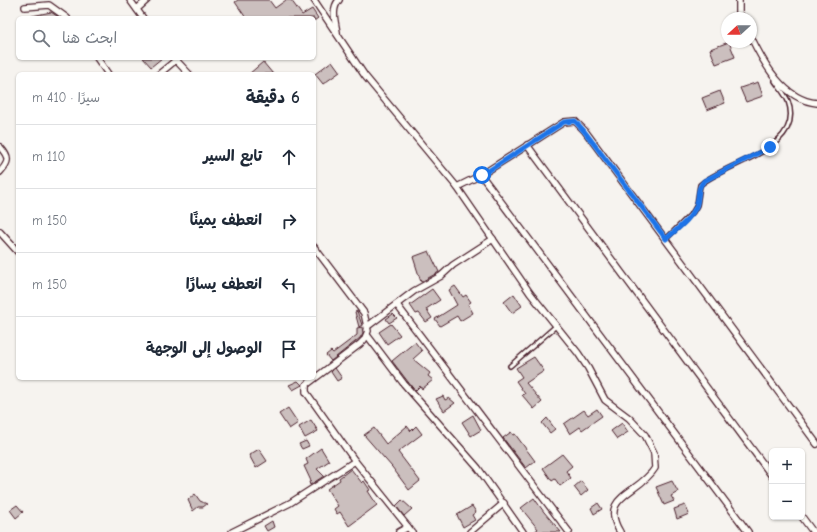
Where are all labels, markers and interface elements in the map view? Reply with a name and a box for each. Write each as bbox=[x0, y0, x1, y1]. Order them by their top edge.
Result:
north arrow bbox=[721, 12, 757, 48]
search box bbox=[16, 16, 316, 60]
icon: search bbox=[30, 27, 52, 49]
text: ابحث هنا bbox=[62, 29, 117, 47]
text: 6 دقيقة bbox=[246, 88, 300, 107]
text: سيرًا · 410 m bbox=[32, 90, 100, 105]
route end bbox=[761, 138, 779, 156]
icon: ahead bbox=[278, 146, 300, 168]
text: تابع السير bbox=[203, 147, 262, 165]
text: 110 m bbox=[32, 149, 65, 164]
route start bbox=[473, 166, 491, 184]
icon: right bbox=[278, 210, 300, 232]
text: انعطف يمينًا bbox=[190, 211, 262, 229]
text: 150 m bbox=[32, 213, 67, 228]
icon: left bbox=[278, 274, 300, 296]
text: انعطف يسارًا bbox=[186, 275, 262, 293]
text: 150 m bbox=[32, 277, 67, 292]
icon: arrive bbox=[278, 338, 300, 360]
text: الوصول إلى الوجهة bbox=[146, 339, 262, 357]
map controls bbox=[769, 448, 805, 520]
button: + bbox=[769, 448, 805, 484]
button: − bbox=[769, 484, 805, 520]

